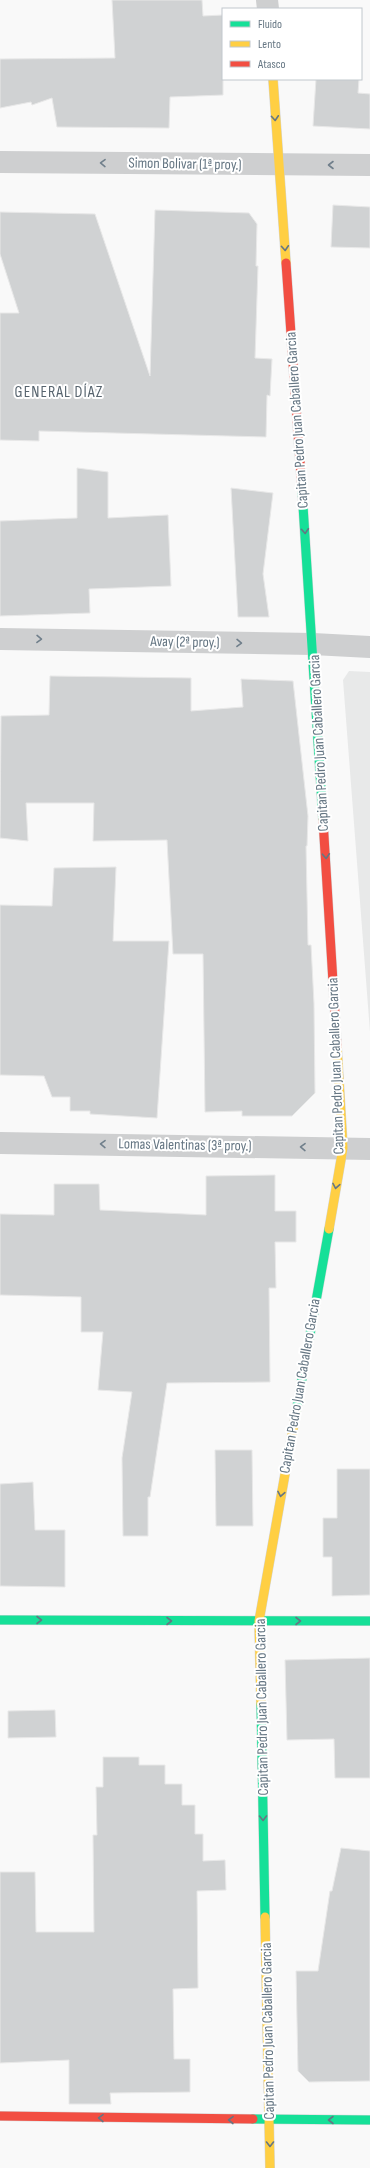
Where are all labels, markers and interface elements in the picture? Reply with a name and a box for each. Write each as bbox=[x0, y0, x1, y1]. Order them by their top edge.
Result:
legend bbox=[222, 8, 362, 80]
text: Fluido bbox=[258, 17, 282, 32]
text: Lento bbox=[258, 37, 281, 52]
text: Atasco bbox=[257, 57, 285, 72]
one-way arrow bbox=[271, 115, 280, 121]
street label: Simon Bolivar (1ª proy.) bbox=[128, 154, 242, 174]
one-way arrow bbox=[100, 159, 106, 167]
one-way arrow bbox=[328, 161, 334, 169]
one-way arrow bbox=[280, 245, 289, 251]
street label: Capitan Pedro Juan Caballero Garcia bbox=[281, 331, 313, 509]
district label: GENERAL DÍAZ bbox=[15, 383, 103, 402]
one-way arrow bbox=[301, 528, 310, 534]
street label: Avay (2ª proy.) bbox=[149, 632, 220, 652]
one-way arrow bbox=[36, 635, 42, 643]
one-way arrow bbox=[236, 638, 242, 647]
street label: Capitan Pedro Juan Caballero Garcia bbox=[305, 654, 333, 832]
one-way arrow bbox=[321, 853, 330, 859]
street label: Capitan Pedro Juan Caballero Garcia bbox=[323, 977, 349, 1155]
street label: Lomas Valentinas (3ª proy.) bbox=[118, 1134, 252, 1156]
one-way arrow bbox=[100, 1140, 106, 1148]
one-way arrow bbox=[300, 1143, 306, 1151]
one-way arrow bbox=[332, 1183, 341, 1189]
street label: Capitan Pedro Juan Caballero Garcia bbox=[275, 1297, 325, 1475]
one-way arrow bbox=[278, 1490, 286, 1497]
one-way arrow bbox=[36, 1616, 42, 1624]
one-way arrow bbox=[166, 1617, 172, 1625]
one-way arrow bbox=[295, 1617, 301, 1625]
street label: Capitan Pedro Juan Caballero Garcia bbox=[251, 1618, 273, 1796]
one-way arrow bbox=[259, 1815, 267, 1821]
street label: Capitan Pedro Juan Caballero Garcia bbox=[257, 1942, 279, 2120]
one-way arrow bbox=[98, 2114, 104, 2122]
one-way arrow bbox=[228, 2116, 234, 2124]
one-way arrow bbox=[328, 2116, 334, 2124]
one-way arrow bbox=[266, 2141, 274, 2147]

